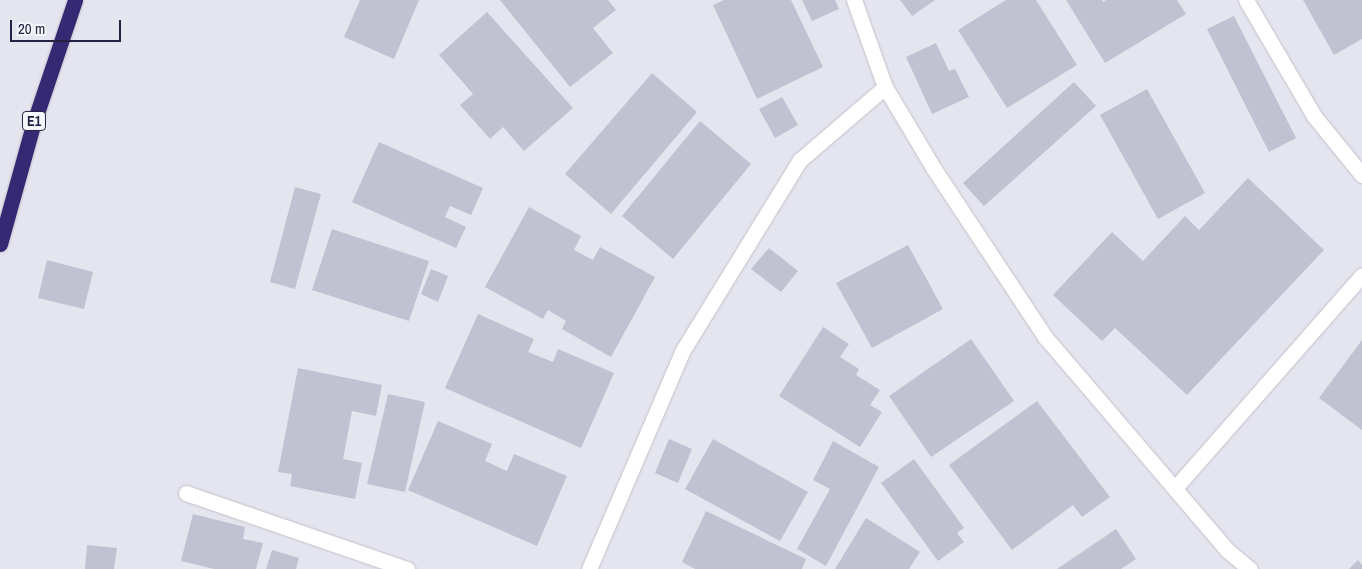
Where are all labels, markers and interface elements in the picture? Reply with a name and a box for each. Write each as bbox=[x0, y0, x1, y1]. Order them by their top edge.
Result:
scale bar bbox=[12, 10, 124, 42]
text: 20 m bbox=[18, 18, 45, 39]
road number: E1 bbox=[22, 110, 46, 132]

